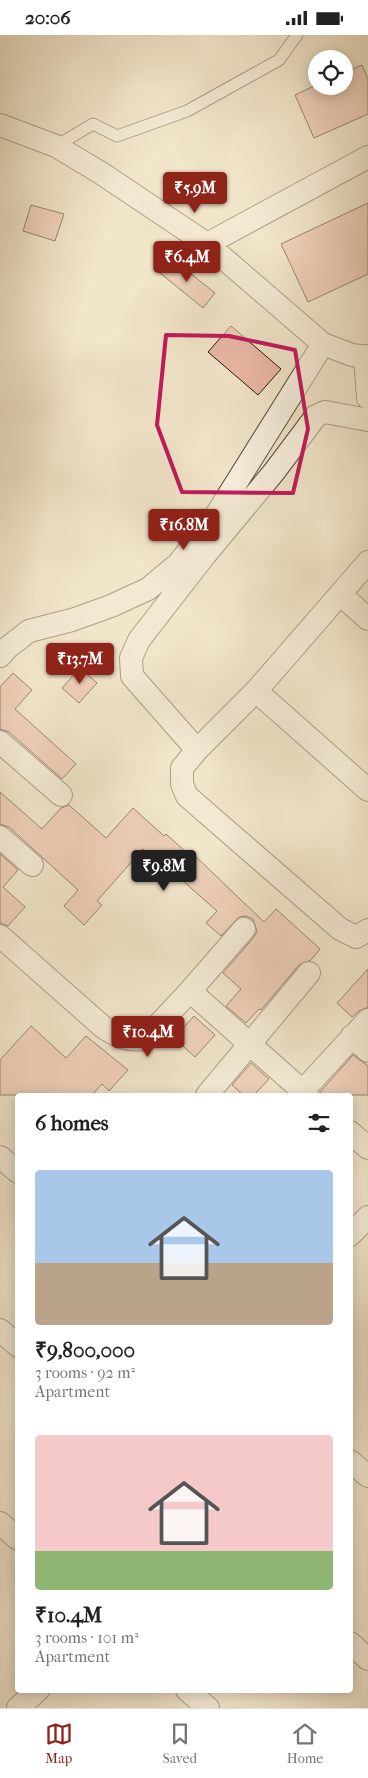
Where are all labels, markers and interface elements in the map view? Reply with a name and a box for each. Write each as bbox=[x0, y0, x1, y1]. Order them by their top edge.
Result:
text: 20:06 bbox=[25, 7, 71, 29]
map controls bbox=[308, 50, 353, 95]
button: locate bbox=[308, 50, 353, 95]
pin: ₹5.9M bbox=[160, 171, 230, 214]
text: ₹5.9M bbox=[174, 178, 216, 197]
pin: ₹6.4M bbox=[152, 241, 222, 283]
text: ₹6.4M bbox=[164, 247, 210, 266]
pin: ₹16.8M bbox=[143, 509, 225, 551]
text: ₹16.8M bbox=[159, 515, 209, 534]
pin: ₹13.7M bbox=[39, 643, 121, 685]
text: ₹13.7M bbox=[57, 649, 103, 668]
pin: ₹9.8M bbox=[129, 849, 199, 892]
text: ₹9.8M bbox=[142, 856, 186, 875]
pin: ₹10.4M bbox=[107, 1015, 189, 1058]
text: ₹10.4M bbox=[122, 1022, 174, 1041]
icon: filters bbox=[305, 1109, 333, 1137]
text: 6 homes bbox=[35, 1111, 109, 1135]
icon: home bbox=[139, 1203, 229, 1293]
text: ₹9,800,000 bbox=[35, 1338, 135, 1362]
text: 3 rooms · 92 m² bbox=[35, 1363, 135, 1382]
text: Apartment bbox=[35, 1382, 110, 1401]
icon: home bbox=[139, 1468, 229, 1558]
text: ₹10.4M bbox=[35, 1603, 102, 1627]
text: 3 rooms · 101 m² bbox=[35, 1628, 138, 1647]
text: Apartment bbox=[35, 1647, 110, 1666]
tab: Map bbox=[45, 1720, 73, 1767]
tab: Saved bbox=[162, 1720, 197, 1767]
tab: Home bbox=[287, 1720, 323, 1767]

